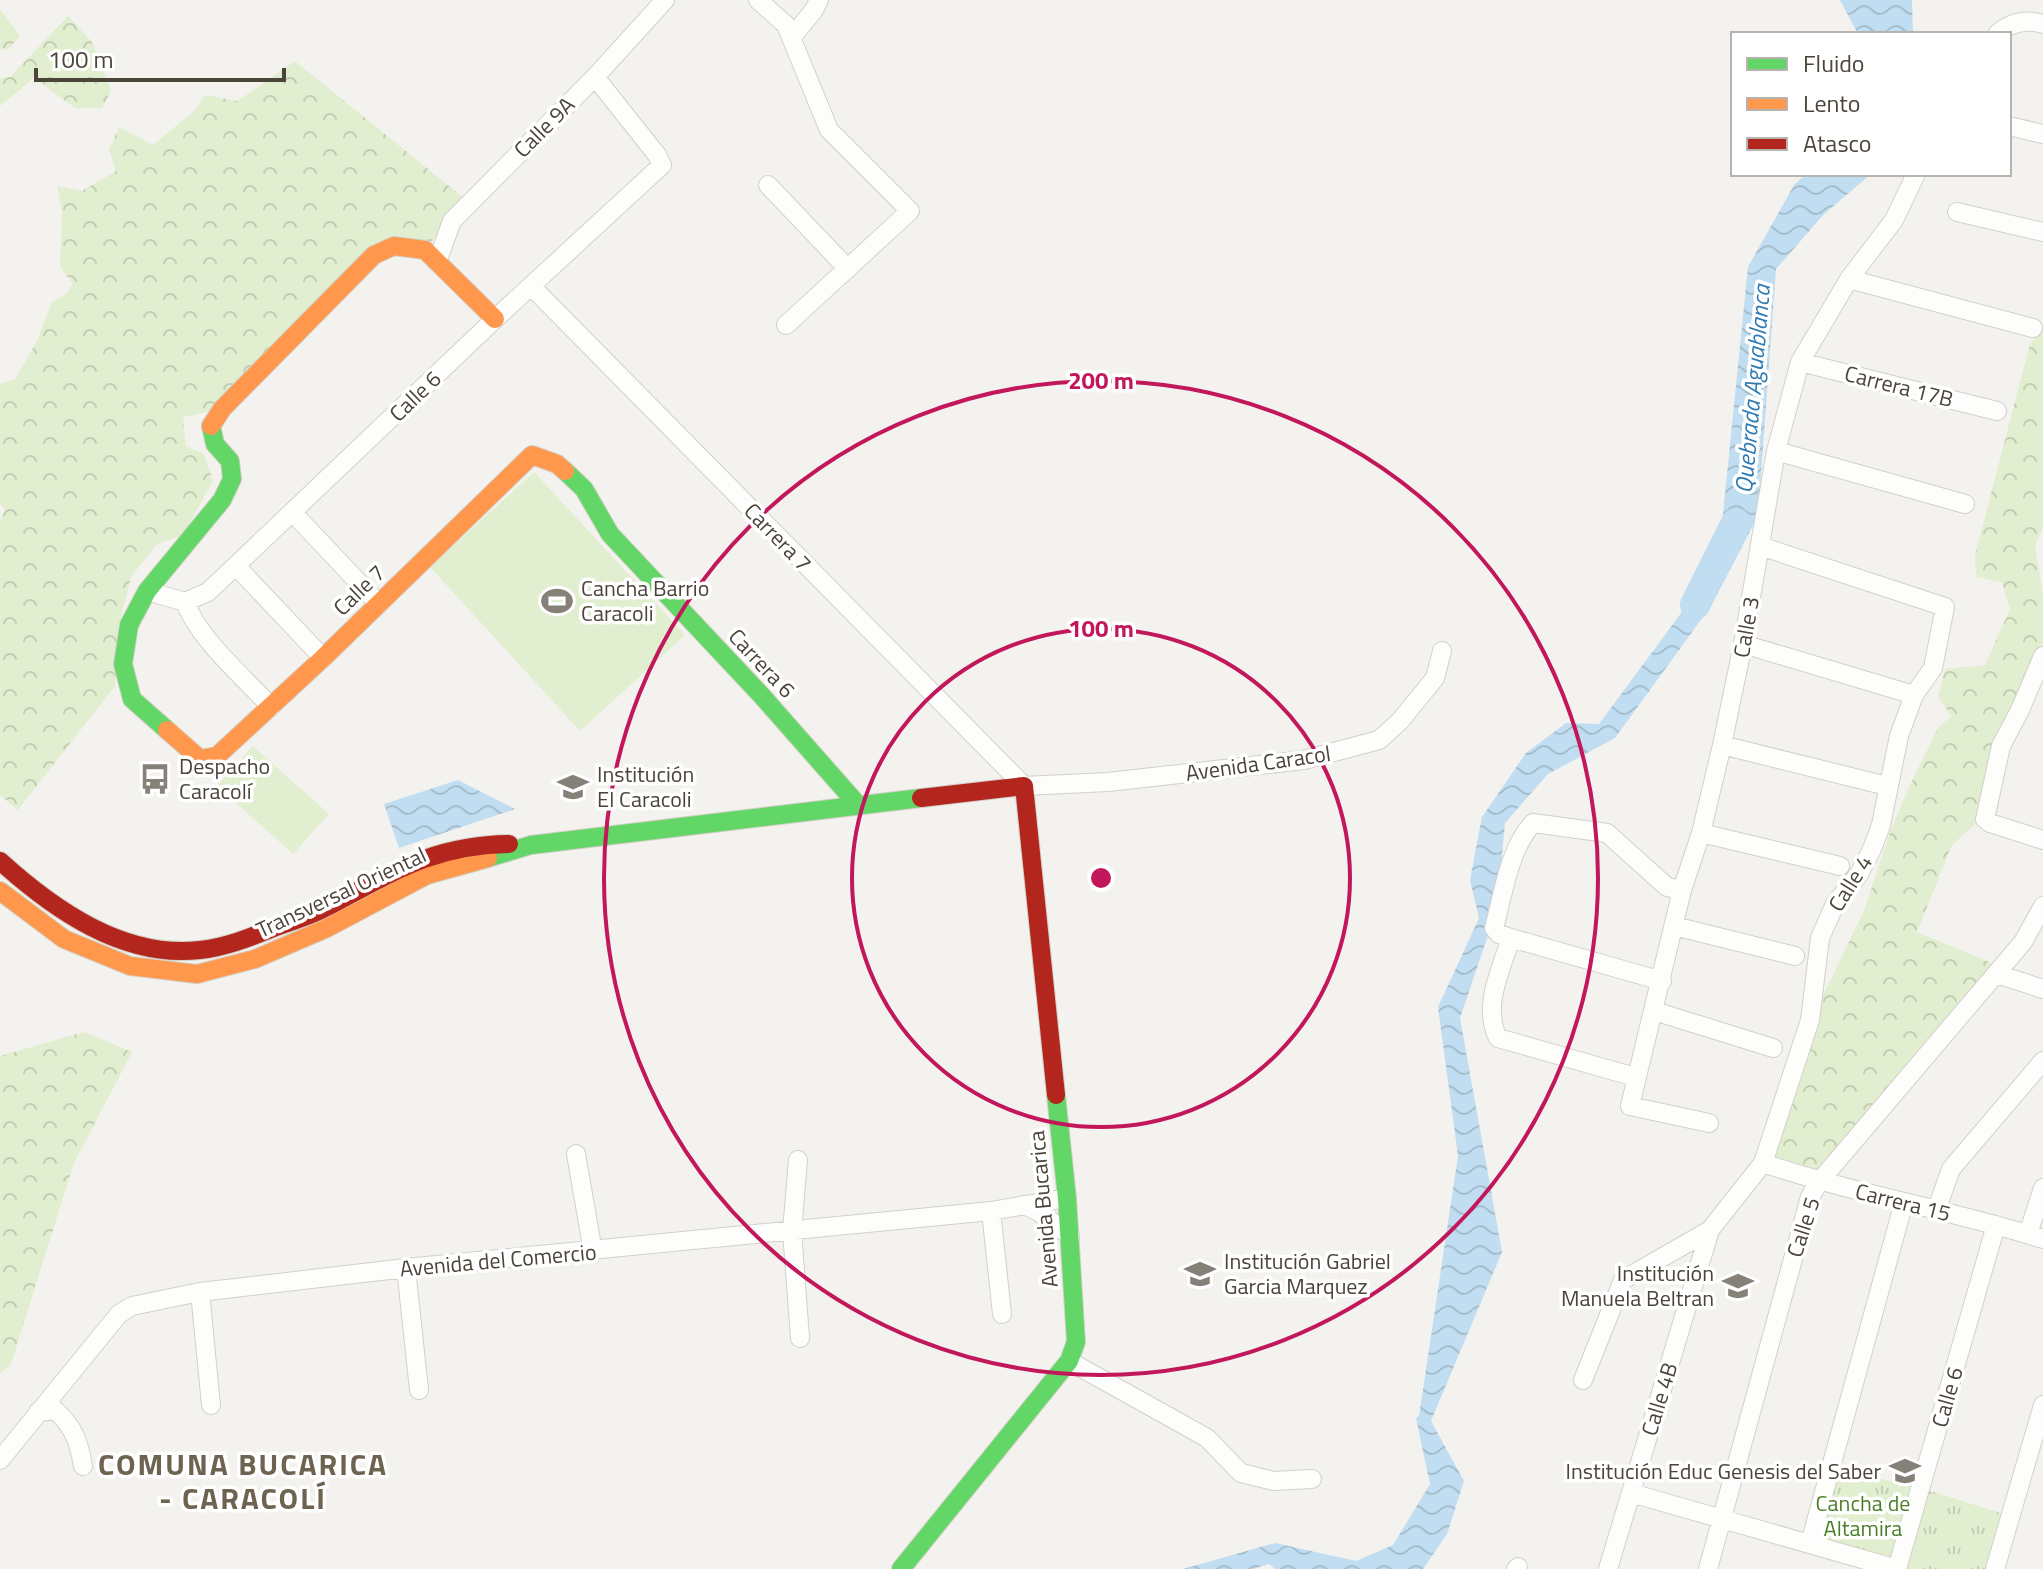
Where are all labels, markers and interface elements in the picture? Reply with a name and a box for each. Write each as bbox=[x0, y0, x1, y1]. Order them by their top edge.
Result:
scale bar bbox=[36, 32, 284, 82]
legend bbox=[1731, 32, 2011, 176]
text: 100 m bbox=[48, 41, 114, 77]
text: Fluido bbox=[1803, 45, 1865, 81]
text: Lento bbox=[1803, 85, 1860, 121]
street label: Calle 9A bbox=[506, 89, 582, 165]
text: Atasco bbox=[1803, 125, 1872, 161]
water label: Quebrada Aguablanca bbox=[1725, 281, 1779, 495]
street label: Carrera 17B bbox=[1841, 356, 1957, 416]
street label: Calle 6 bbox=[381, 362, 449, 430]
text: 200 m bbox=[1068, 362, 1134, 398]
street label: Carrera 7 bbox=[736, 495, 820, 579]
street label: Calle 7 bbox=[325, 556, 393, 624]
place label: Cancha Barrio Caracoli bbox=[581, 571, 709, 630]
sports icon: Cancha Barrio Caracoli bbox=[540, 584, 574, 618]
street label: Calle 3 bbox=[1724, 594, 1768, 660]
text: 100 m bbox=[1068, 610, 1134, 646]
street label: Carrera 6 bbox=[721, 620, 803, 706]
street label: Avenida Caracol bbox=[1183, 736, 1333, 790]
place label: Despacho Caracolí bbox=[179, 749, 270, 808]
place label: Institución El Caracoli bbox=[597, 757, 694, 816]
bus stop icon: Despacho Caracolí bbox=[138, 762, 172, 796]
school or university icon: Institución El Caracoli bbox=[556, 770, 590, 804]
street label: Transversal Oriental bbox=[250, 838, 432, 946]
street label: Calle 4 bbox=[1819, 848, 1881, 918]
centre of rings bbox=[1087, 864, 1115, 892]
street label: Avenida Bucarica bbox=[1019, 1129, 1067, 1289]
street label: Carrera 15 bbox=[1852, 1174, 1954, 1230]
street label: Calle 5 bbox=[1777, 1193, 1829, 1261]
street label: Avenida del Comercio bbox=[398, 1234, 598, 1286]
place label: Institución Gabriel Garcia Marquez bbox=[1224, 1244, 1391, 1303]
place label: Institución Manuela Beltran bbox=[1561, 1256, 1714, 1315]
school or university icon: Institución Gabriel Garcia Marquez bbox=[1183, 1257, 1217, 1291]
school or university icon: Institución Manuela Beltran bbox=[1721, 1269, 1755, 1303]
street label: Calle 4B bbox=[1632, 1358, 1686, 1440]
street label: Calle 6 bbox=[1922, 1363, 1972, 1431]
district label: COMUNA BUCARICA - CARACOLÍ bbox=[98, 1441, 388, 1521]
place label: Institución Educ Genesis del Saber bbox=[1566, 1454, 1881, 1488]
school or university icon: Institución Educ Genesis del Saber bbox=[1888, 1454, 1922, 1488]
park label: Cancha de Altamira bbox=[1816, 1486, 1910, 1545]

